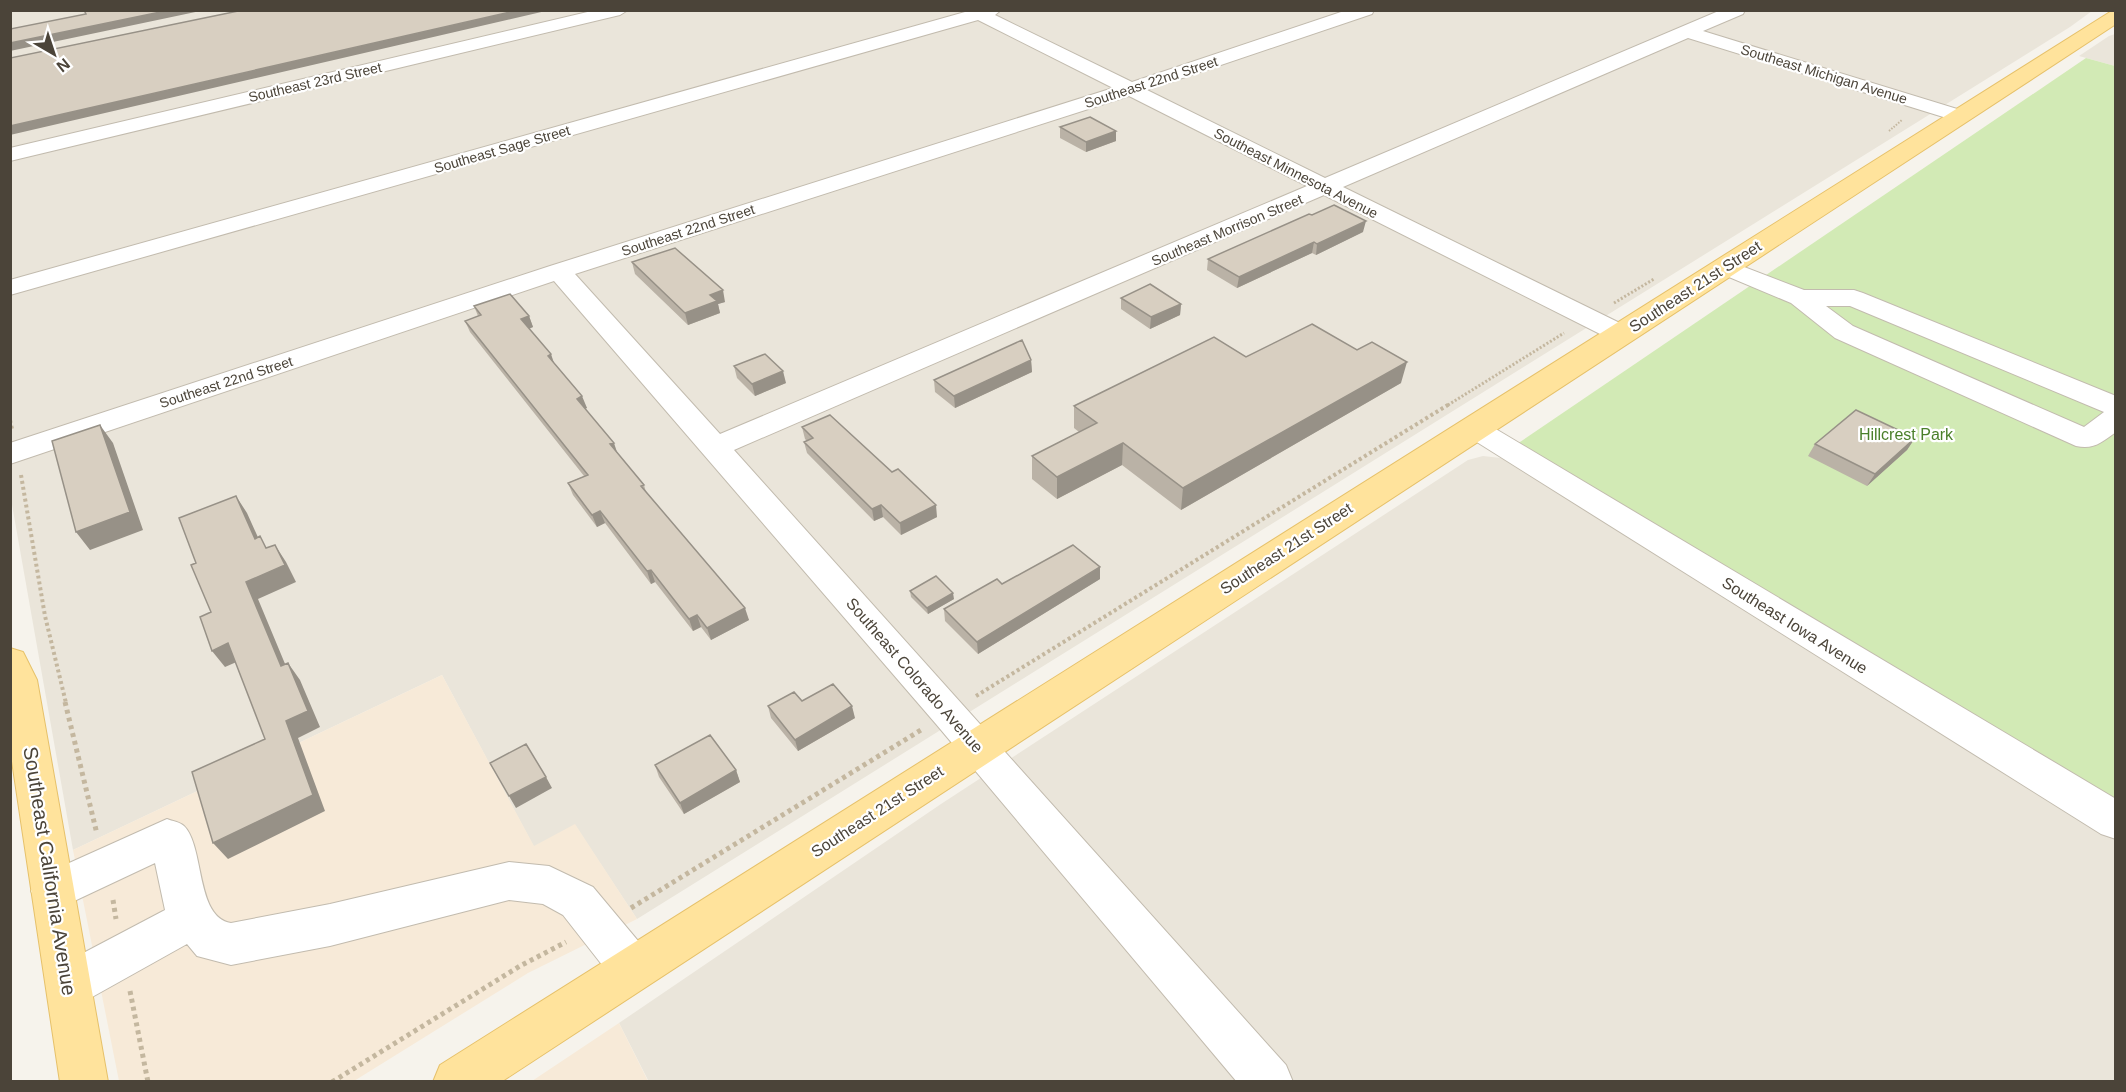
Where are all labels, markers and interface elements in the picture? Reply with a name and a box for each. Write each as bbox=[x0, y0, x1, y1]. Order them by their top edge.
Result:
north arrow bbox=[24, 24, 84, 84]
street label: Southeast Michigan Avenue bbox=[1739, 41, 1909, 107]
street label: Southeast 22nd Street bbox=[1082, 53, 1220, 111]
text: N bbox=[53, 55, 73, 76]
street label: Southeast 23rd Street bbox=[247, 59, 383, 105]
street label: Southeast Sage Street bbox=[432, 122, 572, 176]
street label: Southeast Minnesota Avenue bbox=[1211, 125, 1381, 222]
street label: Southeast Morrison Street bbox=[1149, 191, 1305, 269]
street label: Southeast 22nd Street bbox=[619, 201, 757, 259]
street label: Southeast 21st Street bbox=[1626, 237, 1765, 335]
street label: Southeast 22nd Street bbox=[157, 353, 295, 411]
park label: Hillcrest Park bbox=[1859, 426, 1954, 443]
street label: Southeast 21st Street bbox=[1217, 499, 1356, 597]
street label: Southeast Iowa Avenue bbox=[1719, 574, 1870, 677]
street label: Southeast Colorado Avenue bbox=[843, 595, 986, 756]
street label: Southeast California Avenue bbox=[19, 745, 81, 997]
street label: Southeast 21st Street bbox=[808, 762, 947, 860]

